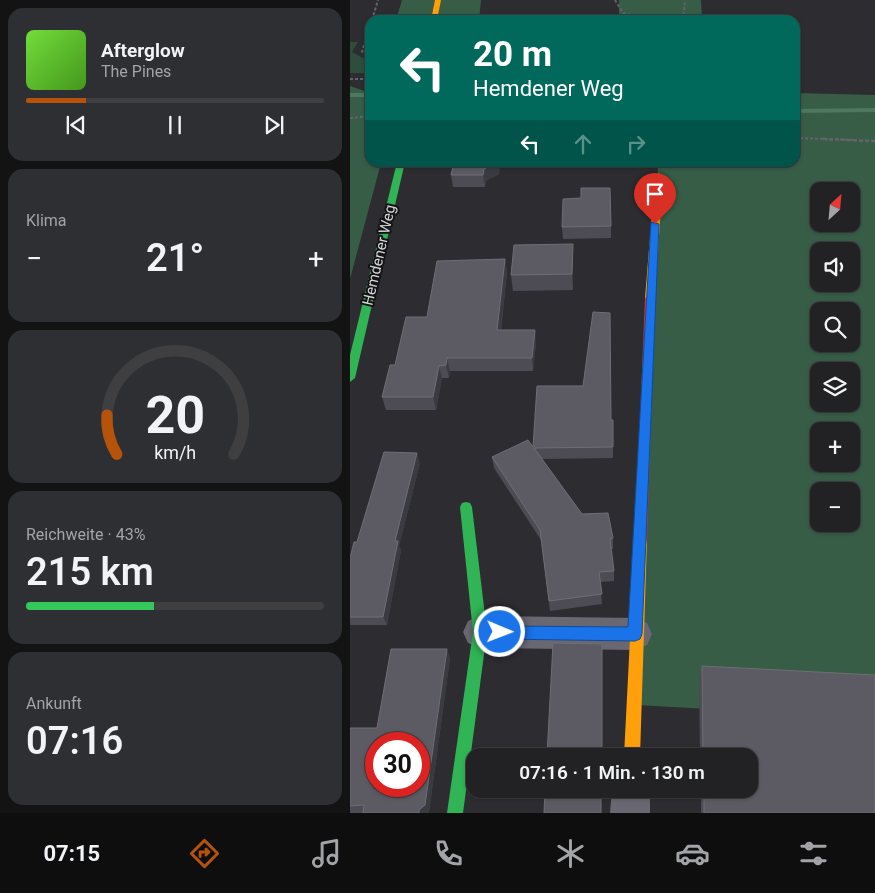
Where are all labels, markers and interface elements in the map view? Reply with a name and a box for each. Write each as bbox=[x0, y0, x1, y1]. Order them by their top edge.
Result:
text: 20 m bbox=[473, 34, 552, 75]
icon: left bbox=[390, 35, 455, 100]
text: Afterglow bbox=[101, 39, 185, 62]
text: The Pines bbox=[101, 62, 171, 81]
text: Hemdener Weg bbox=[473, 76, 624, 101]
icon: previous bbox=[62, 111, 90, 139]
icon: pause bbox=[161, 111, 189, 139]
icon: next bbox=[260, 111, 288, 139]
icon: left bbox=[516, 130, 544, 158]
icon: ahead bbox=[569, 130, 597, 158]
icon: right bbox=[622, 130, 650, 158]
pin bbox=[634, 173, 676, 224]
icon: arrive bbox=[641, 180, 669, 208]
north arrow bbox=[810, 182, 860, 232]
map controls bbox=[810, 182, 860, 532]
street label: Hemdener Weg bbox=[359, 203, 399, 307]
text: Klima bbox=[26, 211, 67, 230]
text: 21° bbox=[146, 236, 204, 280]
text: − bbox=[26, 242, 42, 275]
text: + bbox=[308, 242, 324, 275]
button: sound bbox=[810, 242, 860, 292]
button: search bbox=[810, 302, 860, 352]
button: layers bbox=[810, 362, 860, 412]
text: 20 bbox=[145, 385, 205, 446]
button: + bbox=[810, 422, 860, 472]
text: km/h bbox=[154, 442, 196, 463]
button: − bbox=[810, 482, 860, 532]
text: Reichweite · 43% bbox=[26, 525, 145, 544]
text: 215 km bbox=[26, 550, 154, 594]
position arrow bbox=[473, 605, 525, 657]
text: Ankunft bbox=[26, 694, 82, 713]
text: 07:16 bbox=[26, 719, 123, 763]
speed limit sign: 30 bbox=[365, 732, 430, 797]
text: 07:16 · 1 Min. · 130 m bbox=[519, 761, 705, 784]
icon: directions bbox=[187, 836, 222, 871]
icon: music bbox=[309, 836, 344, 871]
icon: phone bbox=[431, 836, 466, 871]
icon: climate bbox=[553, 836, 588, 871]
icon: car bbox=[675, 836, 710, 871]
icon: filters bbox=[796, 836, 831, 871]
text: 07:15 bbox=[43, 841, 100, 866]

